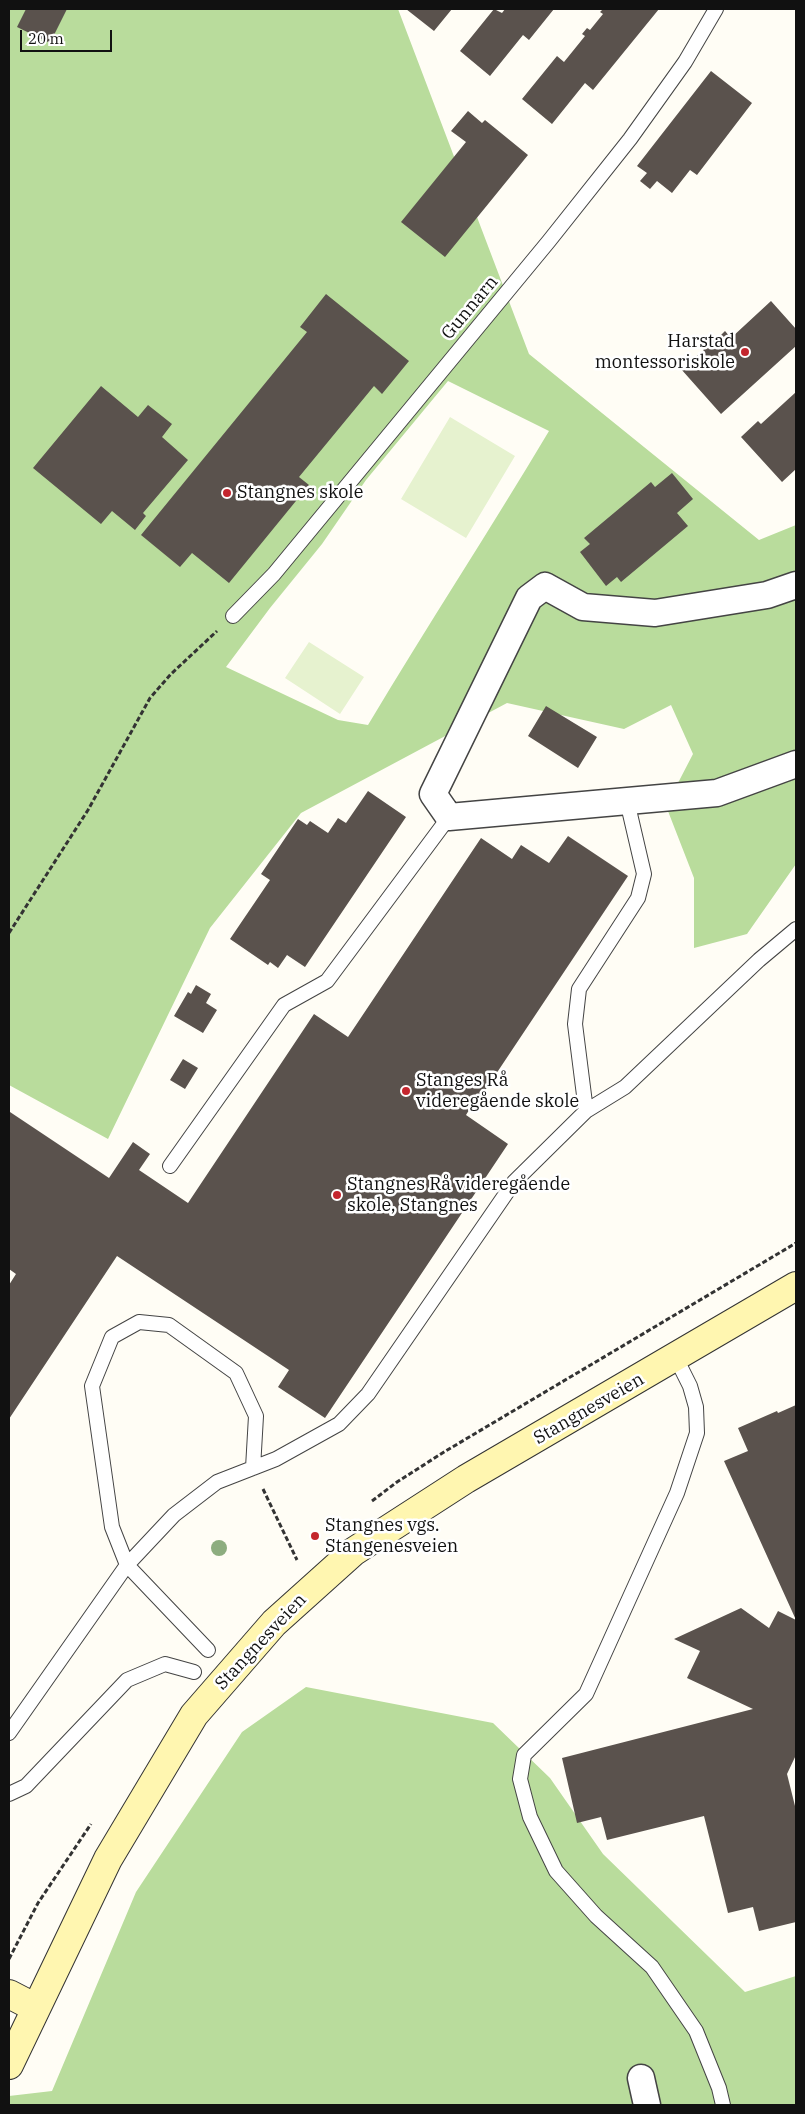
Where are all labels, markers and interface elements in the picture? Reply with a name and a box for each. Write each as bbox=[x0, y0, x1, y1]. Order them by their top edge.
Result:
scale bar bbox=[22, 20, 115, 52]
text: 20 m bbox=[28, 29, 64, 48]
street label: Gunnarn bbox=[437, 272, 503, 344]
place label: Harstad montessoriskole bbox=[595, 331, 735, 374]
marker: Harstad montessoriskole bbox=[739, 346, 751, 358]
place label: Stangnes skole bbox=[237, 482, 363, 504]
marker: Stangnes skole bbox=[221, 487, 233, 499]
place label: Stanges Rå videregående skole bbox=[416, 1070, 579, 1112]
marker: Stanges Rå videregående skole bbox=[400, 1085, 412, 1097]
place label: Stangnes Rå videregående skole, Stangnes bbox=[347, 1174, 570, 1216]
marker: Stangnes Rå videregående skole, Stangnes bbox=[331, 1189, 343, 1201]
street label: Stangnesveien bbox=[530, 1369, 648, 1449]
place label: Stangnes vgs. Stangenesveien bbox=[325, 1515, 458, 1558]
marker: Stangnes vgs. Stangenesveien bbox=[309, 1530, 321, 1542]
street label: Stangnesveien bbox=[211, 1589, 311, 1695]

